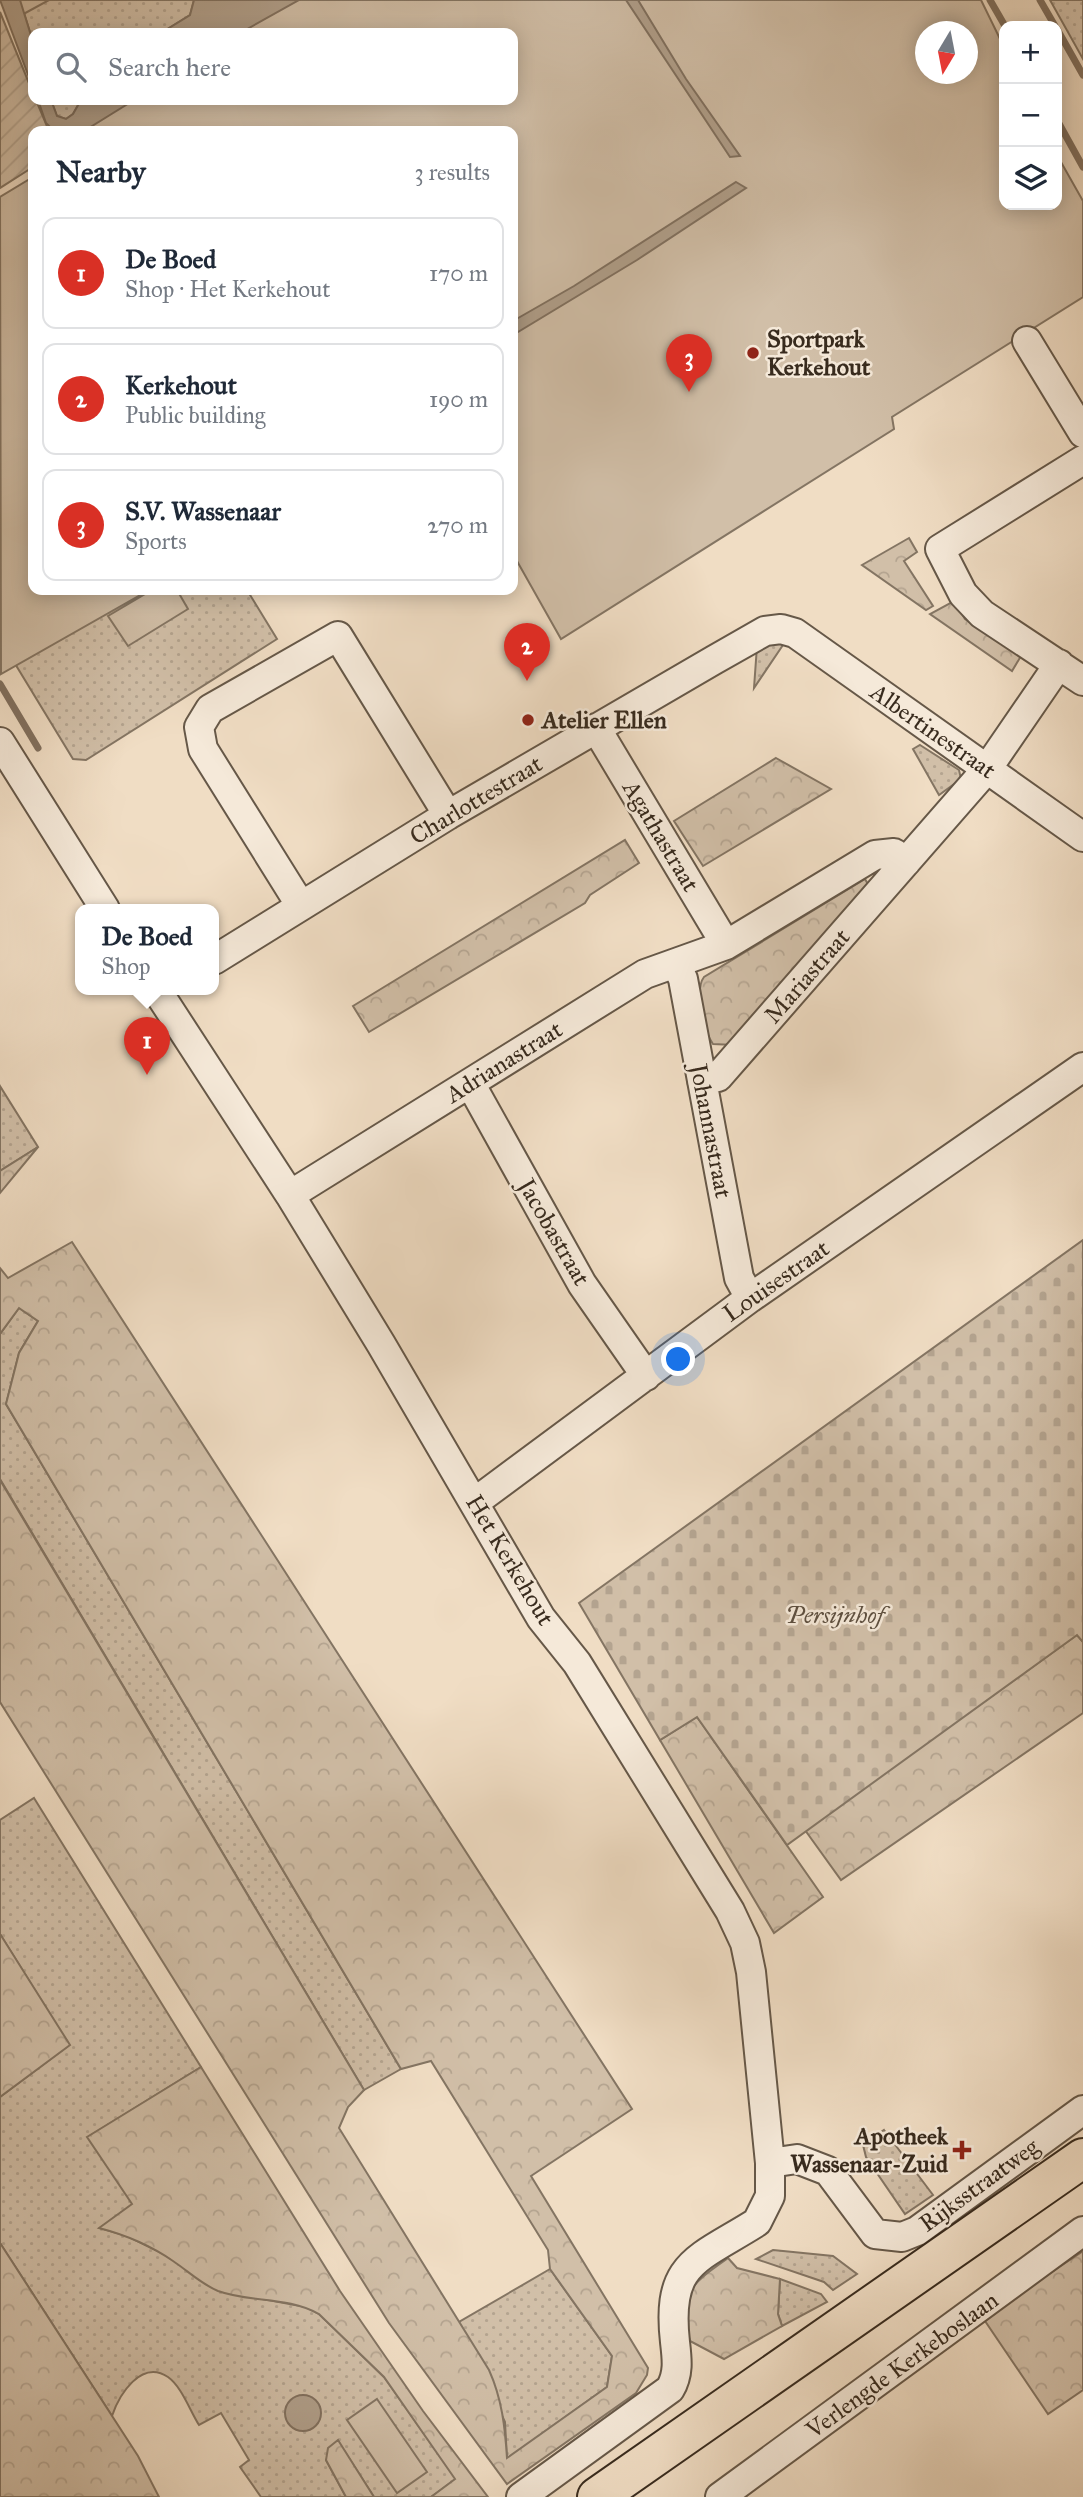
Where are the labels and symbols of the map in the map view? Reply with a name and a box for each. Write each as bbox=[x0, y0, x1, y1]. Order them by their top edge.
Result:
north arrow bbox=[915, 21, 978, 84]
place label: Sportpark Kerkehout bbox=[767, 324, 871, 382]
pin: 3 bbox=[666, 334, 712, 392]
marker: Sportpark Kerkehout bbox=[745, 345, 761, 361]
pin: 2 bbox=[504, 623, 550, 681]
street label: Albertinestraat bbox=[864, 676, 1002, 786]
place label: Atelier Ellen bbox=[540, 705, 667, 735]
marker: Atelier Ellen bbox=[520, 712, 536, 728]
street label: Charlottestraat bbox=[404, 748, 548, 851]
street label: Agathastraat bbox=[616, 774, 706, 898]
street label: Mariastraat bbox=[758, 922, 857, 1029]
street label: Adrianastraat bbox=[439, 1014, 568, 1110]
pin: 1 bbox=[124, 1017, 170, 1075]
street label: Johannastraat bbox=[683, 1058, 739, 1201]
street label: Jacobastraat bbox=[510, 1171, 597, 1291]
street label: Louisestraat bbox=[717, 1233, 835, 1329]
your location bbox=[661, 1342, 695, 1376]
street label: Het Kerkehout bbox=[459, 1489, 561, 1631]
park label: Persijnhof bbox=[786, 1600, 891, 1630]
place label: Apotheek Wassenaar-Zuid bbox=[790, 2121, 949, 2179]
street label: Rijksstraatweg bbox=[913, 2131, 1045, 2239]
marker: Apotheek Wassenaar-Zuid bbox=[954, 2142, 970, 2158]
street label: Verlengde Kerkeboslaan bbox=[799, 2285, 1004, 2445]

